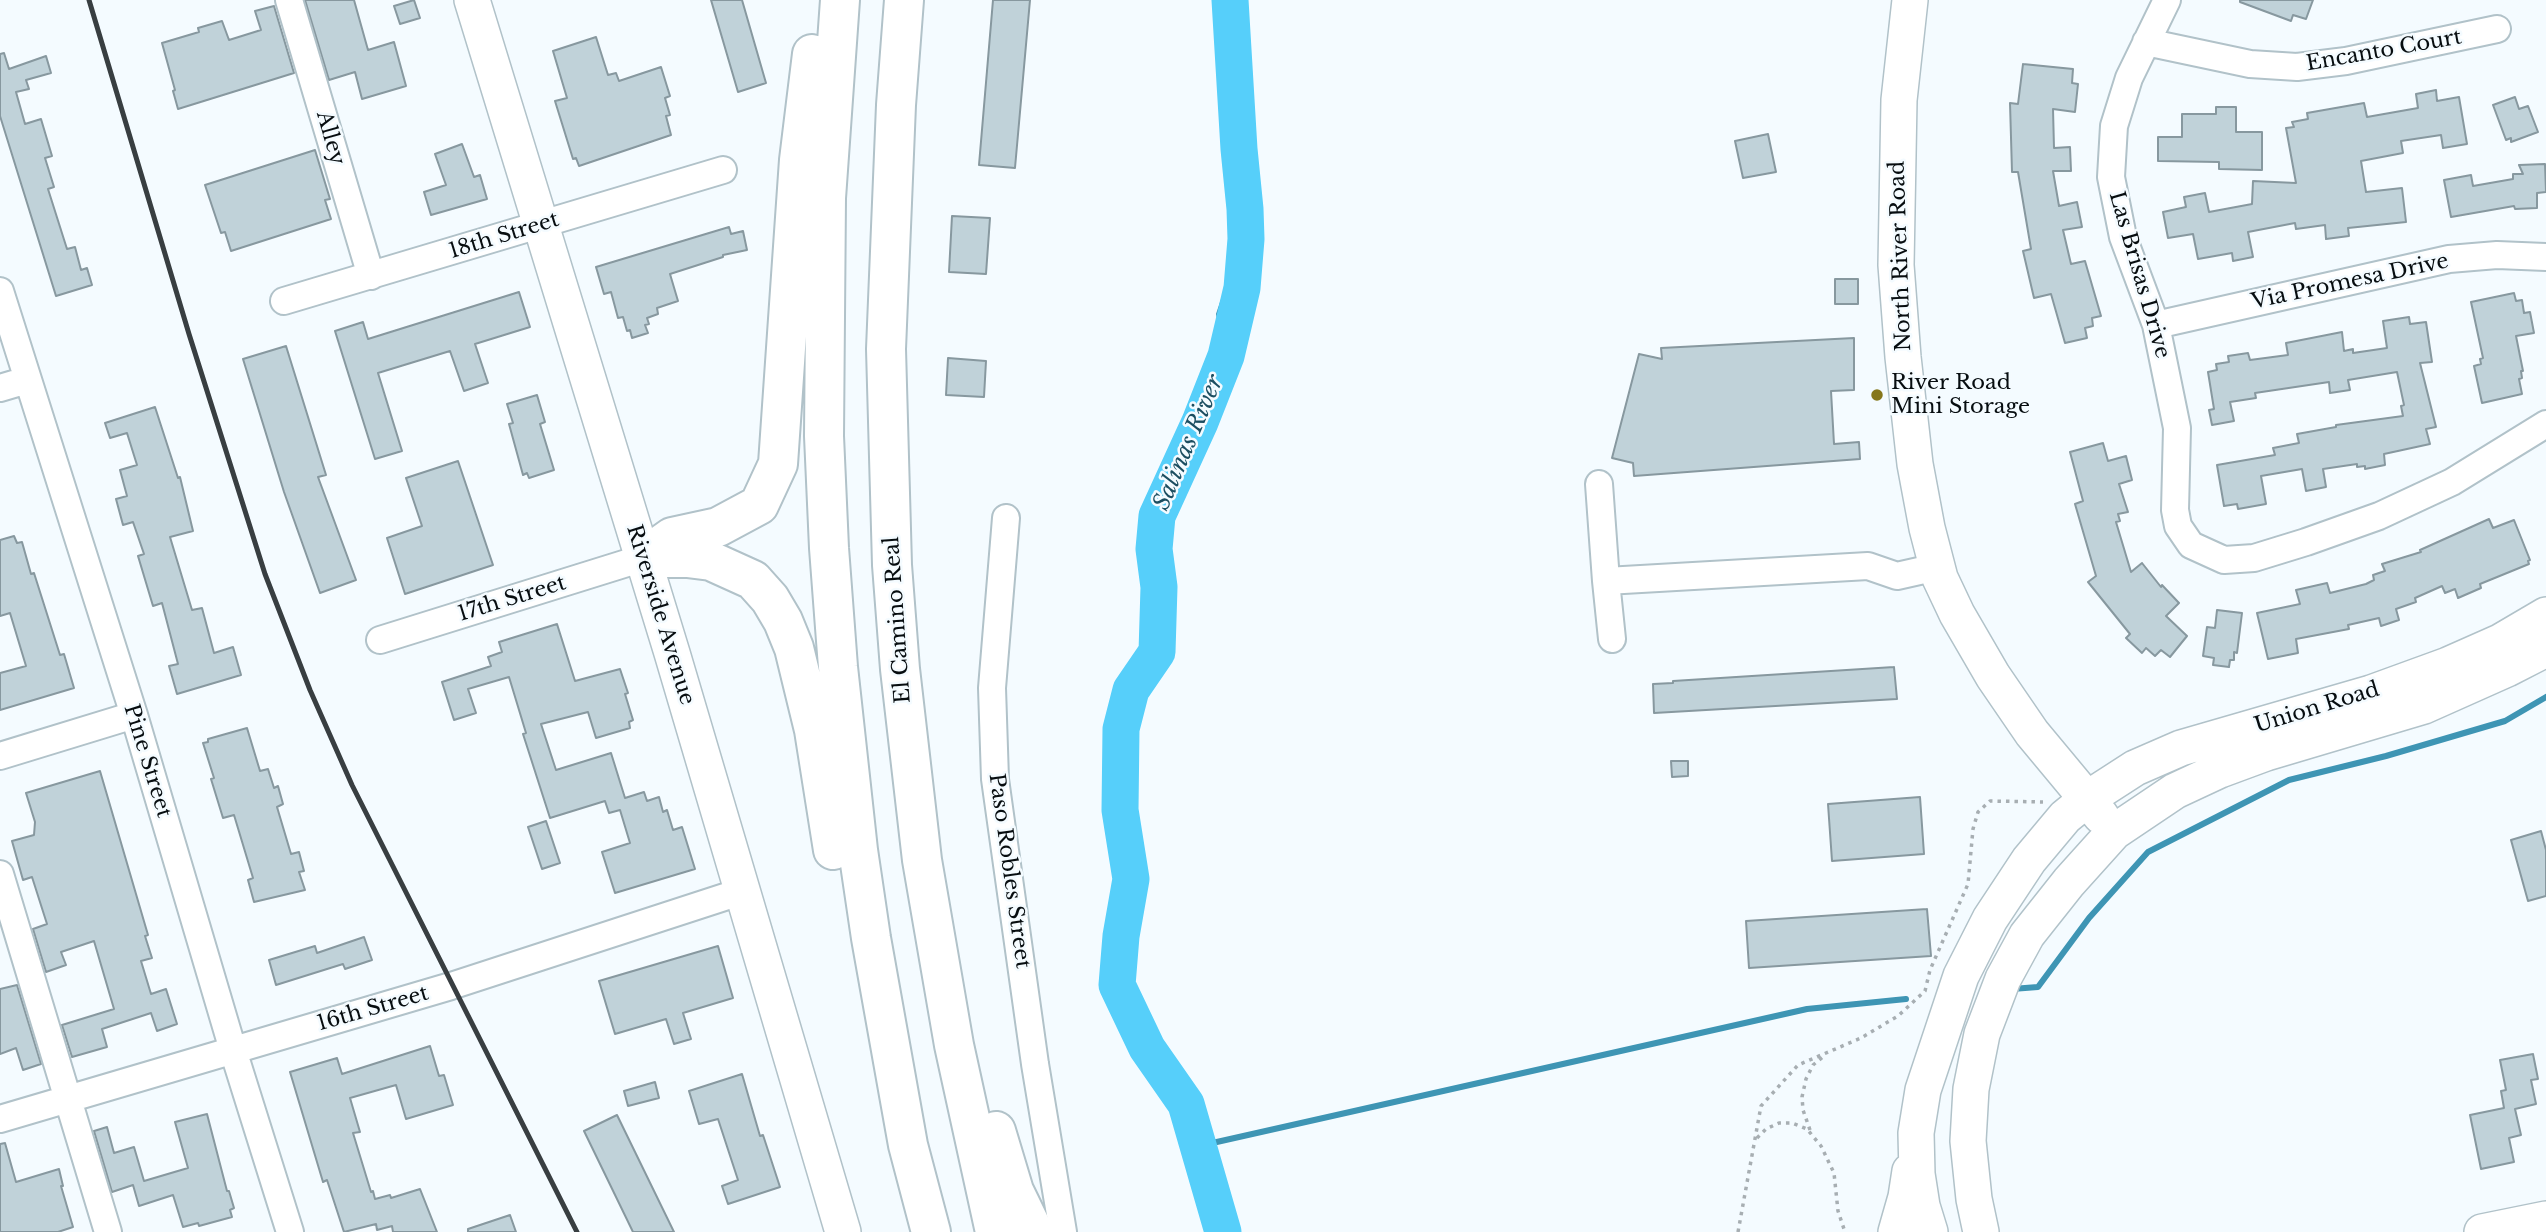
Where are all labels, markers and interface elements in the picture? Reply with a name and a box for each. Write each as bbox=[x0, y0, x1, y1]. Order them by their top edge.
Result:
street label: Encanto Court bbox=[2304, 25, 2464, 77]
street label: Alley bbox=[310, 108, 350, 168]
street label: North River Road bbox=[1885, 160, 1917, 352]
street label: Las Brisas Drive bbox=[2103, 189, 2175, 361]
street label: 18th Street bbox=[446, 207, 562, 265]
street label: Via Promesa Drive bbox=[2249, 249, 2451, 315]
place label: River Road Mini Storage bbox=[1891, 370, 2030, 420]
water label: Salinas River bbox=[1148, 371, 1230, 515]
marker: River Road Mini Storage bbox=[1869, 387, 1885, 403]
street label: Riverside Avenue bbox=[621, 522, 699, 708]
street label: El Camino Real bbox=[880, 536, 916, 704]
street label: 17th Street bbox=[455, 571, 569, 627]
street label: Union Road bbox=[2252, 677, 2382, 739]
street label: Pine Street bbox=[118, 701, 176, 821]
street label: Paso Robles Street bbox=[983, 772, 1035, 970]
street label: 16th Street bbox=[315, 981, 431, 1037]

